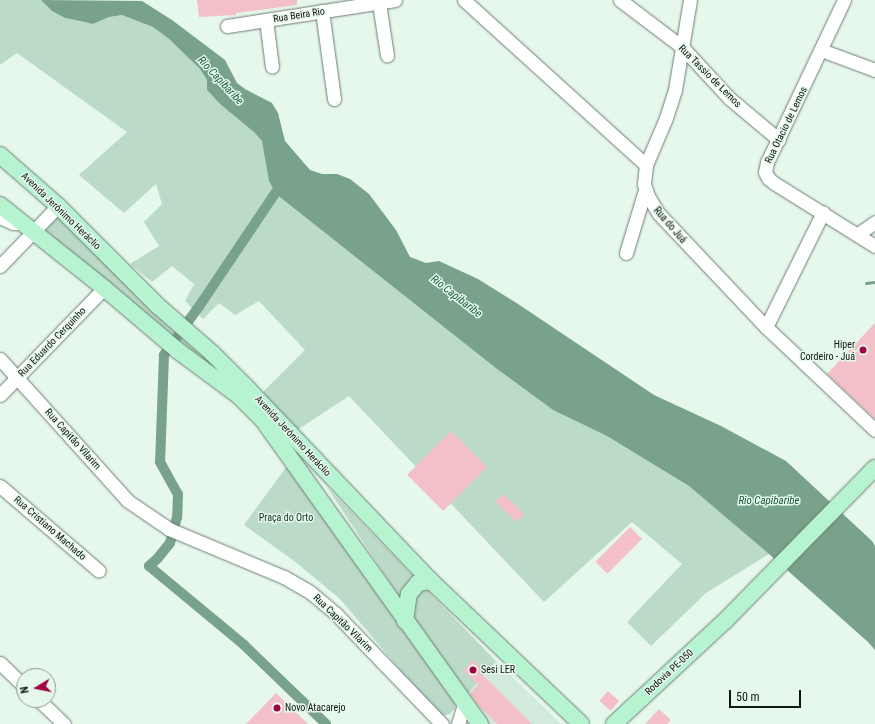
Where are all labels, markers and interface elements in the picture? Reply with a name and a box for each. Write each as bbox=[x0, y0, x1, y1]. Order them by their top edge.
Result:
street label: Rua Beira Rio bbox=[272, 5, 326, 25]
street label: Rua Tassio de Lemos bbox=[676, 42, 744, 110]
water label: Rio Capibaribe bbox=[194, 54, 246, 108]
street label: Rua Otacio de Lemos bbox=[762, 85, 810, 165]
street label: Avenida Jerônimo Heráclio bbox=[19, 170, 103, 252]
street label: Rua do Juá bbox=[651, 204, 689, 246]
water label: Rio Capibaribe bbox=[428, 273, 484, 321]
street label: Rua Eduardo Cerquinho bbox=[16, 305, 88, 379]
place label: Hiper Cordeiro - Juá bbox=[800, 338, 855, 362]
marker: Hiper Cordeiro - Juá bbox=[858, 345, 868, 355]
street label: Avenida Jerônimo Heráclio bbox=[253, 393, 333, 479]
street label: Rua Capitão Vilarim bbox=[43, 406, 103, 472]
street label: Rua Cristiano Machado bbox=[12, 493, 88, 563]
water label: Rio Capibaribe bbox=[738, 494, 800, 508]
park label: Praça do Orto bbox=[259, 512, 313, 524]
street label: Rua Capitão Vilarim bbox=[311, 592, 375, 654]
street label: Rodovia PE-050 bbox=[642, 647, 696, 697]
place label: Sesi LER bbox=[481, 664, 515, 676]
marker: Sesi LER bbox=[468, 665, 478, 675]
north arrow bbox=[16, 668, 56, 708]
scale bar bbox=[731, 682, 803, 708]
text: N bbox=[18, 686, 32, 694]
text: 50 m bbox=[736, 690, 760, 704]
place label: Novo Atacarejo bbox=[285, 702, 345, 714]
marker: Novo Atacarejo bbox=[272, 703, 282, 713]

